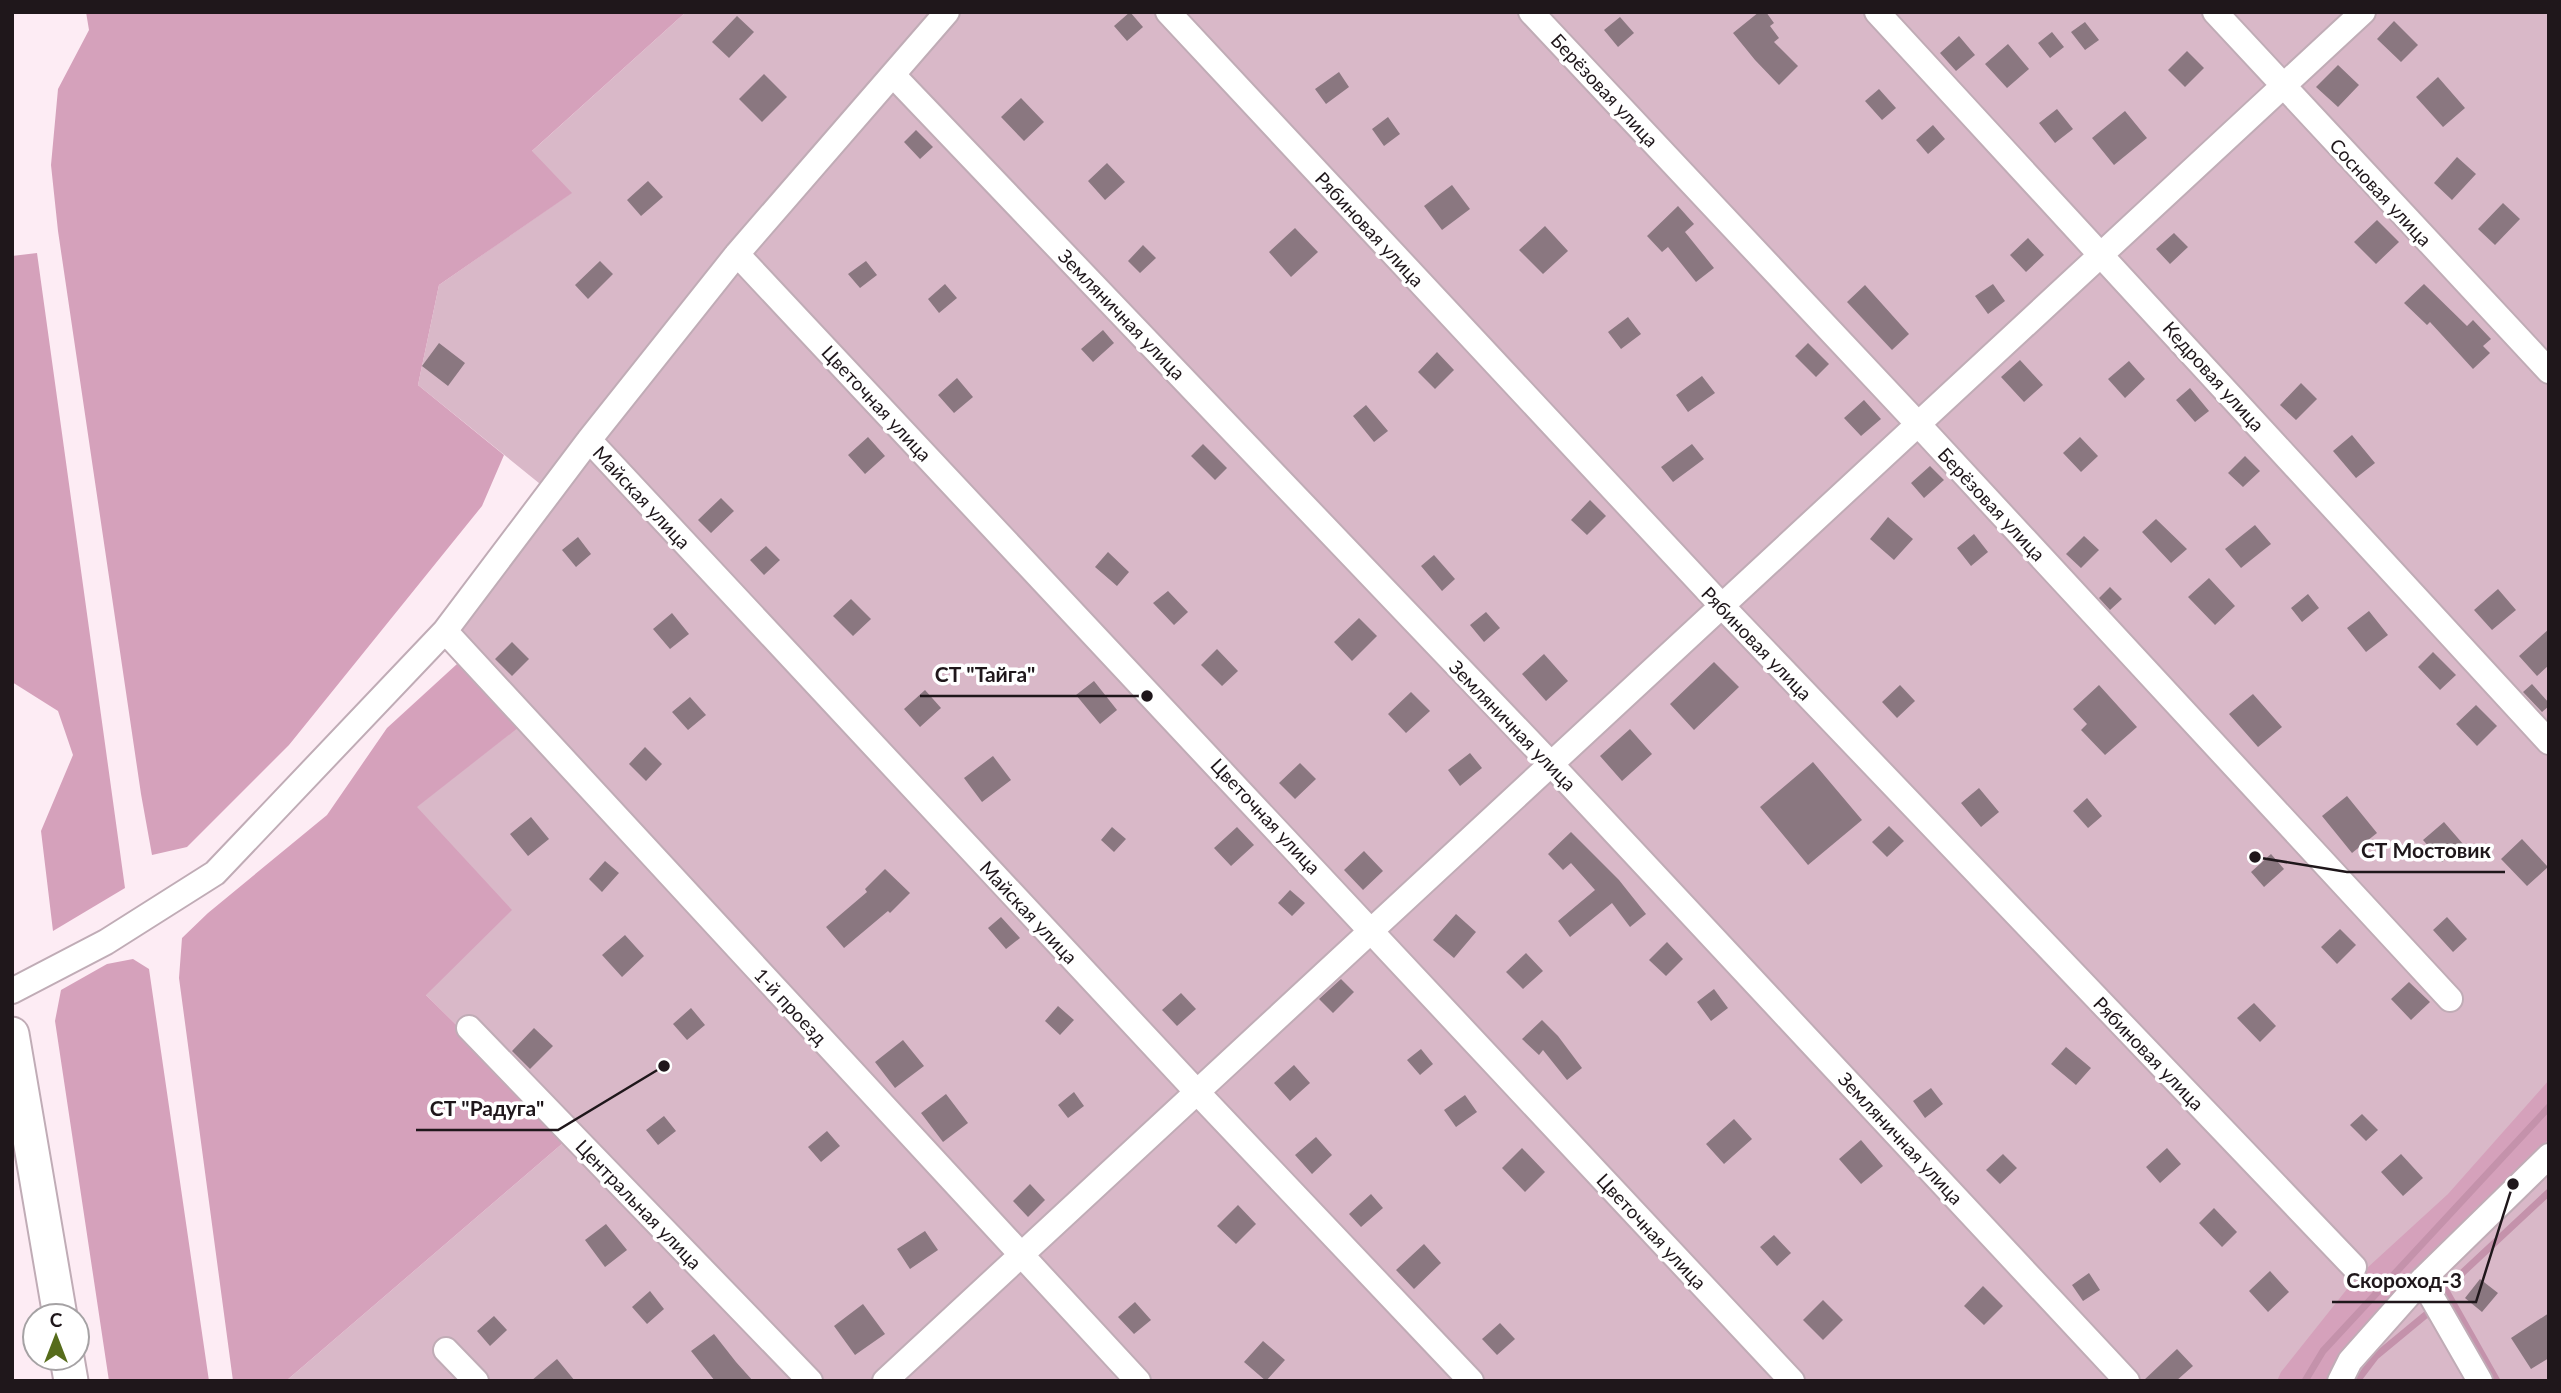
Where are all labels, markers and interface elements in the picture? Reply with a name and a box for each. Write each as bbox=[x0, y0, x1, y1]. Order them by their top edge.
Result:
street label: Берёзовая улица bbox=[1547, 28, 1663, 152]
street label: Сосновая улица bbox=[2325, 133, 2437, 251]
street label: Рябиновая улица bbox=[1311, 167, 1429, 291]
street label: Земляничная улица bbox=[1054, 244, 1190, 384]
street label: Кедровая улица bbox=[2159, 316, 2269, 436]
street label: Цветочная улица bbox=[817, 340, 937, 466]
street label: Майская улица bbox=[588, 441, 696, 553]
street label: Берёзовая улица bbox=[1934, 442, 2050, 566]
street label: Рябиновая улица bbox=[1697, 581, 1817, 705]
callout: СТ "Тайга" bbox=[920, 654, 1049, 696]
street label: Земляничная улица bbox=[1445, 655, 1581, 795]
text: СТ "Тайга" bbox=[935, 661, 1035, 686]
street label: Цветочная улица bbox=[1206, 753, 1326, 879]
callout: СТ Мостовик bbox=[2347, 830, 2505, 872]
text: СТ Мостовик bbox=[2361, 837, 2492, 862]
street label: Майская улица bbox=[975, 856, 1083, 968]
street label: 1-й проезд bbox=[750, 963, 832, 1049]
street label: Рябиновая улица bbox=[2089, 991, 2209, 1115]
street label: Земляничная улица bbox=[1834, 1067, 1968, 1209]
callout: СТ "Радуга" bbox=[416, 1088, 558, 1130]
text: СТ "Радуга" bbox=[430, 1095, 544, 1120]
street label: Центральная улица bbox=[571, 1134, 707, 1274]
street label: Цветочная улица bbox=[1592, 1168, 1712, 1294]
callout: Скороход-3 bbox=[2332, 1260, 2476, 1302]
text: Скороход-3 bbox=[2346, 1267, 2462, 1292]
north arrow bbox=[21, 1302, 91, 1372]
text: С bbox=[50, 1308, 63, 1331]

